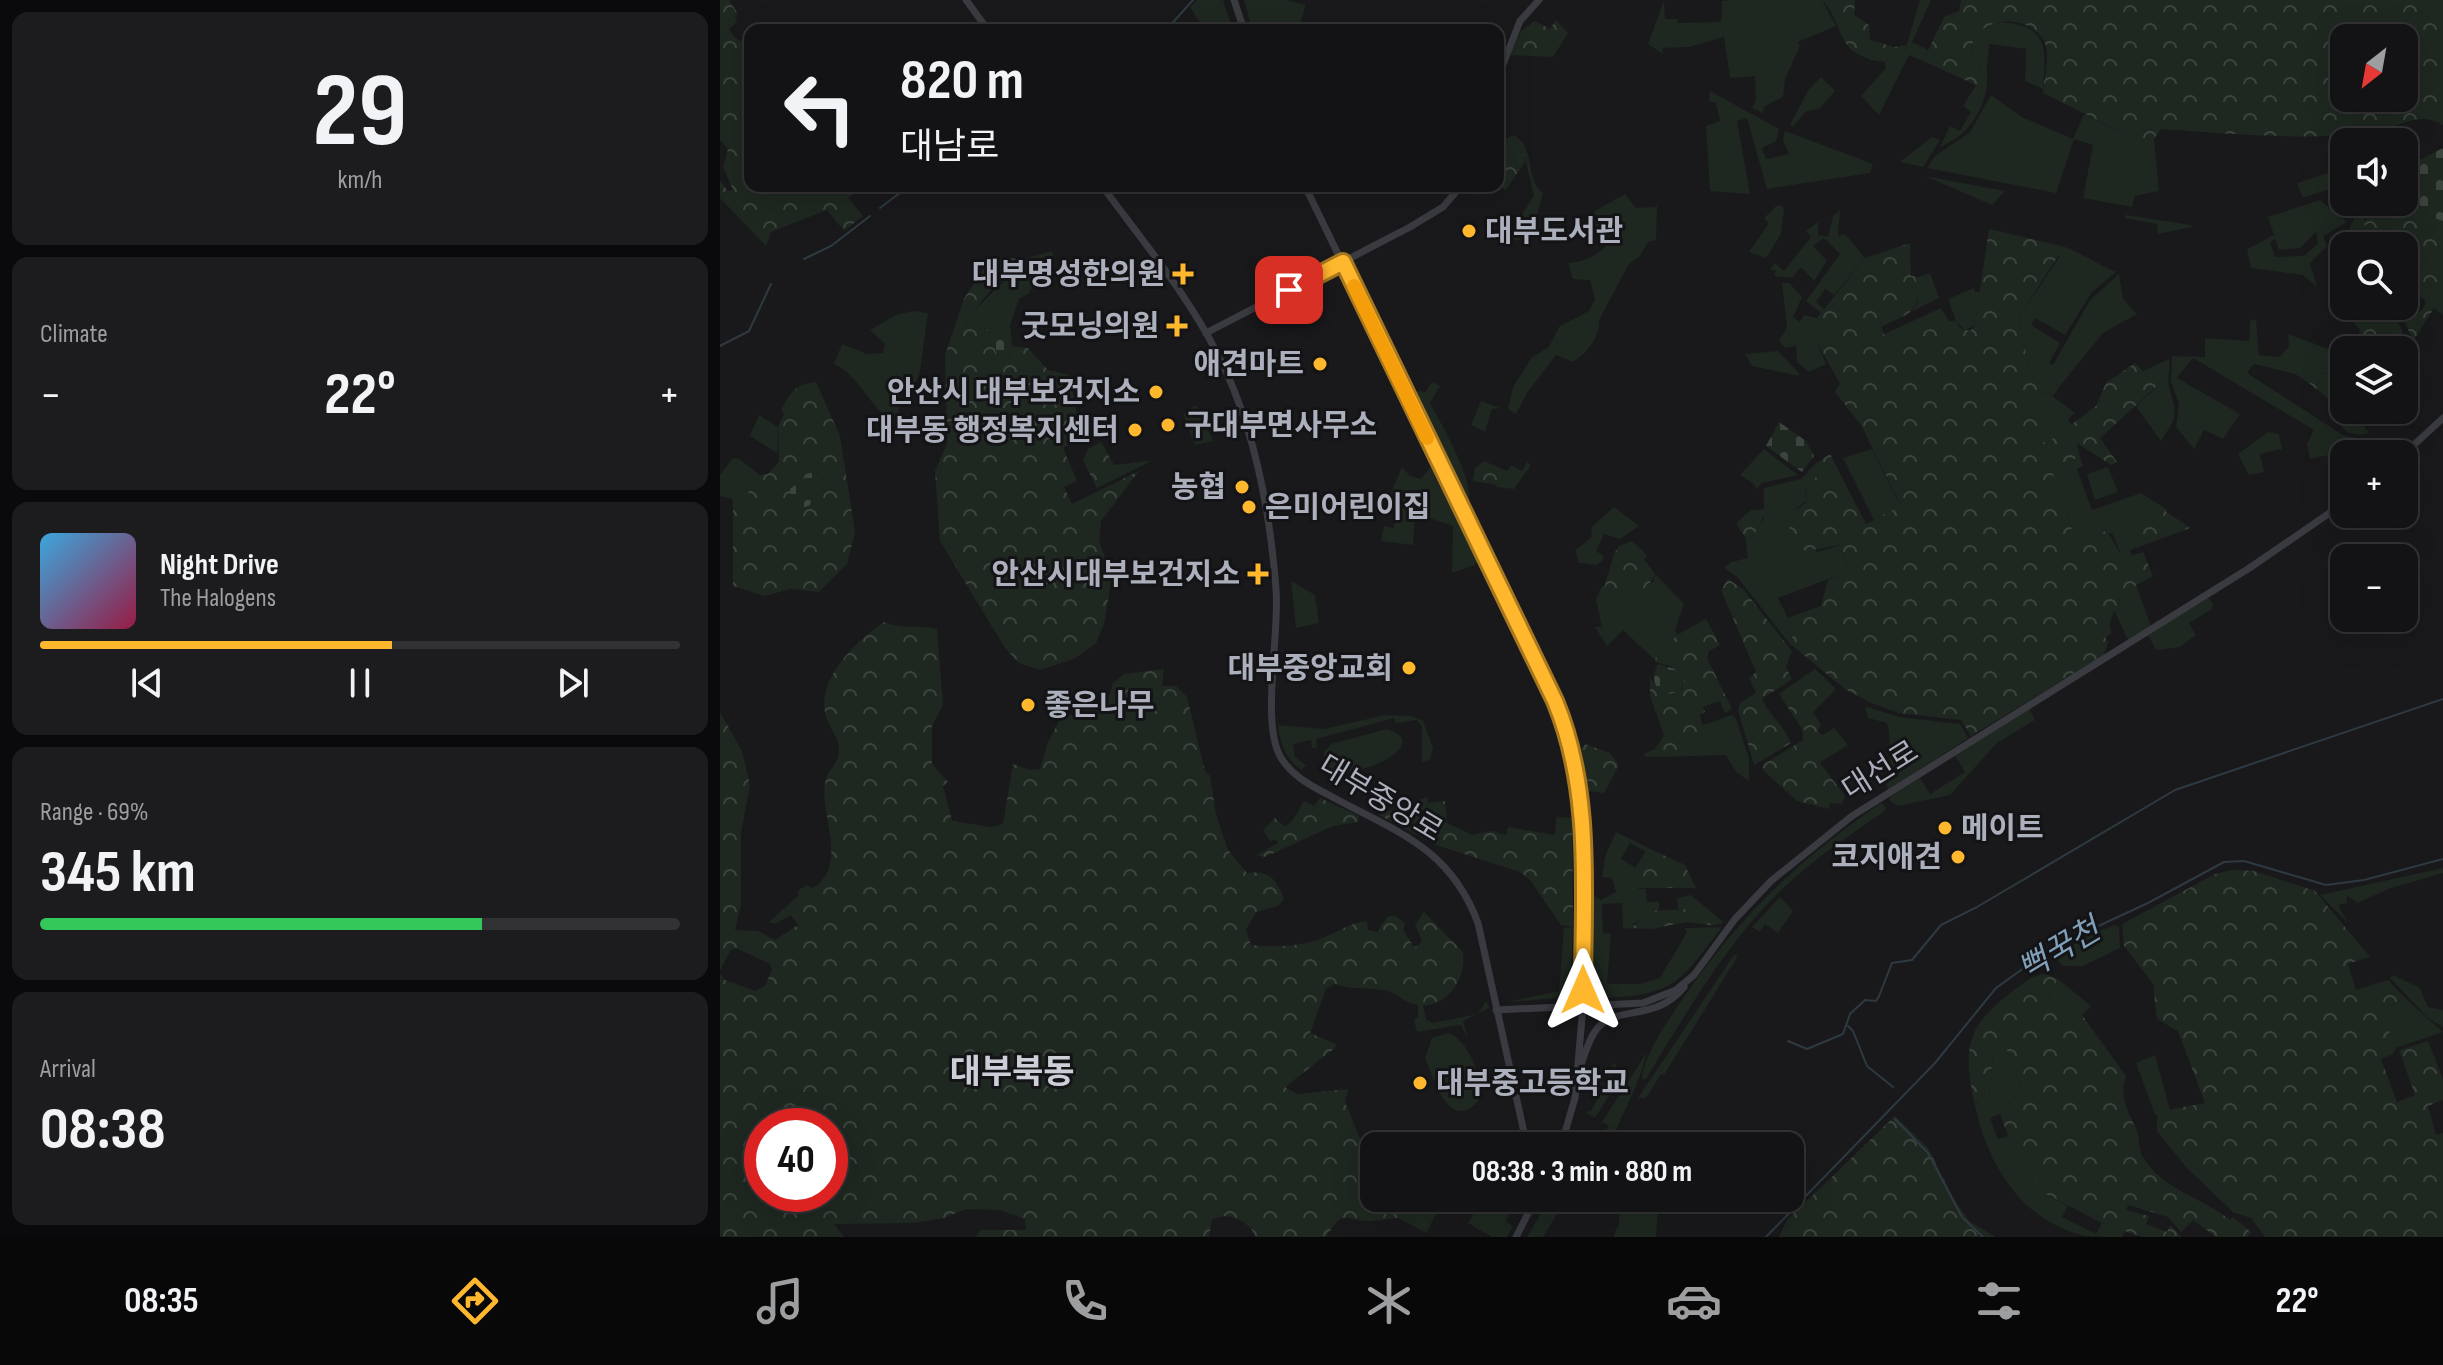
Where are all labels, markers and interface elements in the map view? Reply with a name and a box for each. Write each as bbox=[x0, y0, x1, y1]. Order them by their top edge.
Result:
north arrow bbox=[2330, 24, 2418, 112]
map controls bbox=[2330, 24, 2418, 632]
text: 820 m bbox=[900, 48, 1024, 115]
text: 29 bbox=[313, 50, 407, 175]
icon: left bbox=[768, 56, 872, 160]
text: 대남로 bbox=[900, 126, 999, 169]
button: sound bbox=[2330, 128, 2418, 216]
text: km/h bbox=[338, 165, 382, 196]
place label: 대부도서관 bbox=[1485, 214, 1623, 250]
marker: 대부도서관 bbox=[1460, 222, 1478, 240]
button: search bbox=[2330, 232, 2418, 320]
pin bbox=[1255, 256, 1323, 324]
place label: 대부명성한의원 bbox=[972, 257, 1165, 293]
marker: 대부명성한의원 bbox=[1172, 263, 1194, 285]
icon: arrive bbox=[1267, 268, 1311, 312]
place label: 굿모닝의원 bbox=[1021, 309, 1159, 345]
marker: 굿모닝의원 bbox=[1166, 315, 1188, 337]
text: Climate bbox=[40, 319, 108, 350]
button: layers bbox=[2330, 336, 2418, 424]
place label: 애견마트 bbox=[1194, 347, 1304, 383]
marker: 애견마트 bbox=[1311, 355, 1329, 373]
text: 22° bbox=[324, 359, 396, 431]
text: − bbox=[40, 369, 62, 422]
text: + bbox=[658, 369, 680, 422]
place label: 안산시 대부보건지소 bbox=[887, 375, 1140, 411]
marker: 안산시 대부보건지소 bbox=[1147, 383, 1165, 401]
place label: 구대부면사무소 bbox=[1184, 408, 1377, 444]
place label: 대부동 행정복지센터 bbox=[866, 413, 1119, 449]
marker: 구대부면사무소 bbox=[1159, 416, 1177, 434]
marker: 대부동 행정복지센터 bbox=[1126, 421, 1144, 439]
button: + bbox=[2330, 440, 2418, 528]
place label: 농협 bbox=[1171, 470, 1226, 506]
marker: 농협 bbox=[1233, 478, 1251, 496]
place label: 은미어린이집 bbox=[1265, 490, 1431, 526]
marker: 은미어린이집 bbox=[1240, 498, 1258, 516]
button: − bbox=[2330, 544, 2418, 632]
text: Night Drive bbox=[160, 547, 279, 583]
place label: 안산시대부보건지소 bbox=[992, 557, 1240, 593]
marker: 안산시대부보건지소 bbox=[1247, 563, 1269, 585]
text: The Halogens bbox=[160, 583, 276, 614]
place label: 대부중앙교회 bbox=[1227, 651, 1393, 687]
marker: 대부중앙교회 bbox=[1400, 659, 1418, 677]
icon: previous bbox=[125, 661, 169, 705]
icon: pause bbox=[338, 661, 382, 705]
icon: next bbox=[551, 661, 595, 705]
place label: 좋은나무 bbox=[1044, 688, 1154, 724]
marker: 좋은나무 bbox=[1019, 696, 1037, 714]
street label: 대선로 bbox=[1836, 734, 1925, 808]
street label: 대부중앙로 bbox=[1312, 748, 1449, 850]
text: Range · 69% bbox=[40, 797, 149, 828]
place label: 메이트 bbox=[1961, 811, 2044, 847]
marker: 메이트 bbox=[1936, 819, 1954, 837]
text: 345 km bbox=[40, 837, 196, 909]
place label: 코지애견 bbox=[1832, 840, 1942, 876]
marker: 코지애견 bbox=[1949, 848, 1967, 866]
water label: 뻑꾹천 bbox=[2012, 909, 2111, 990]
position arrow bbox=[1541, 948, 1625, 1032]
district label: 대부북동 bbox=[949, 1052, 1075, 1093]
text: Arrival bbox=[40, 1054, 96, 1085]
place label: 대부중고등학교 bbox=[1436, 1066, 1629, 1102]
marker: 대부중고등학교 bbox=[1411, 1074, 1429, 1092]
text: 08:38 bbox=[40, 1094, 165, 1166]
speed limit sign: 40 bbox=[744, 1108, 848, 1212]
text: 08:38 · 3 min · 880 m bbox=[1472, 1154, 1692, 1190]
icon: directions bbox=[447, 1273, 503, 1329]
icon: music bbox=[752, 1273, 808, 1329]
icon: phone bbox=[1057, 1273, 1113, 1329]
icon: climate bbox=[1361, 1273, 1417, 1329]
icon: car bbox=[1666, 1273, 1722, 1329]
icon: filters bbox=[1971, 1273, 2027, 1329]
text: 08:35 bbox=[124, 1280, 198, 1323]
text: 22° bbox=[2276, 1280, 2319, 1323]

